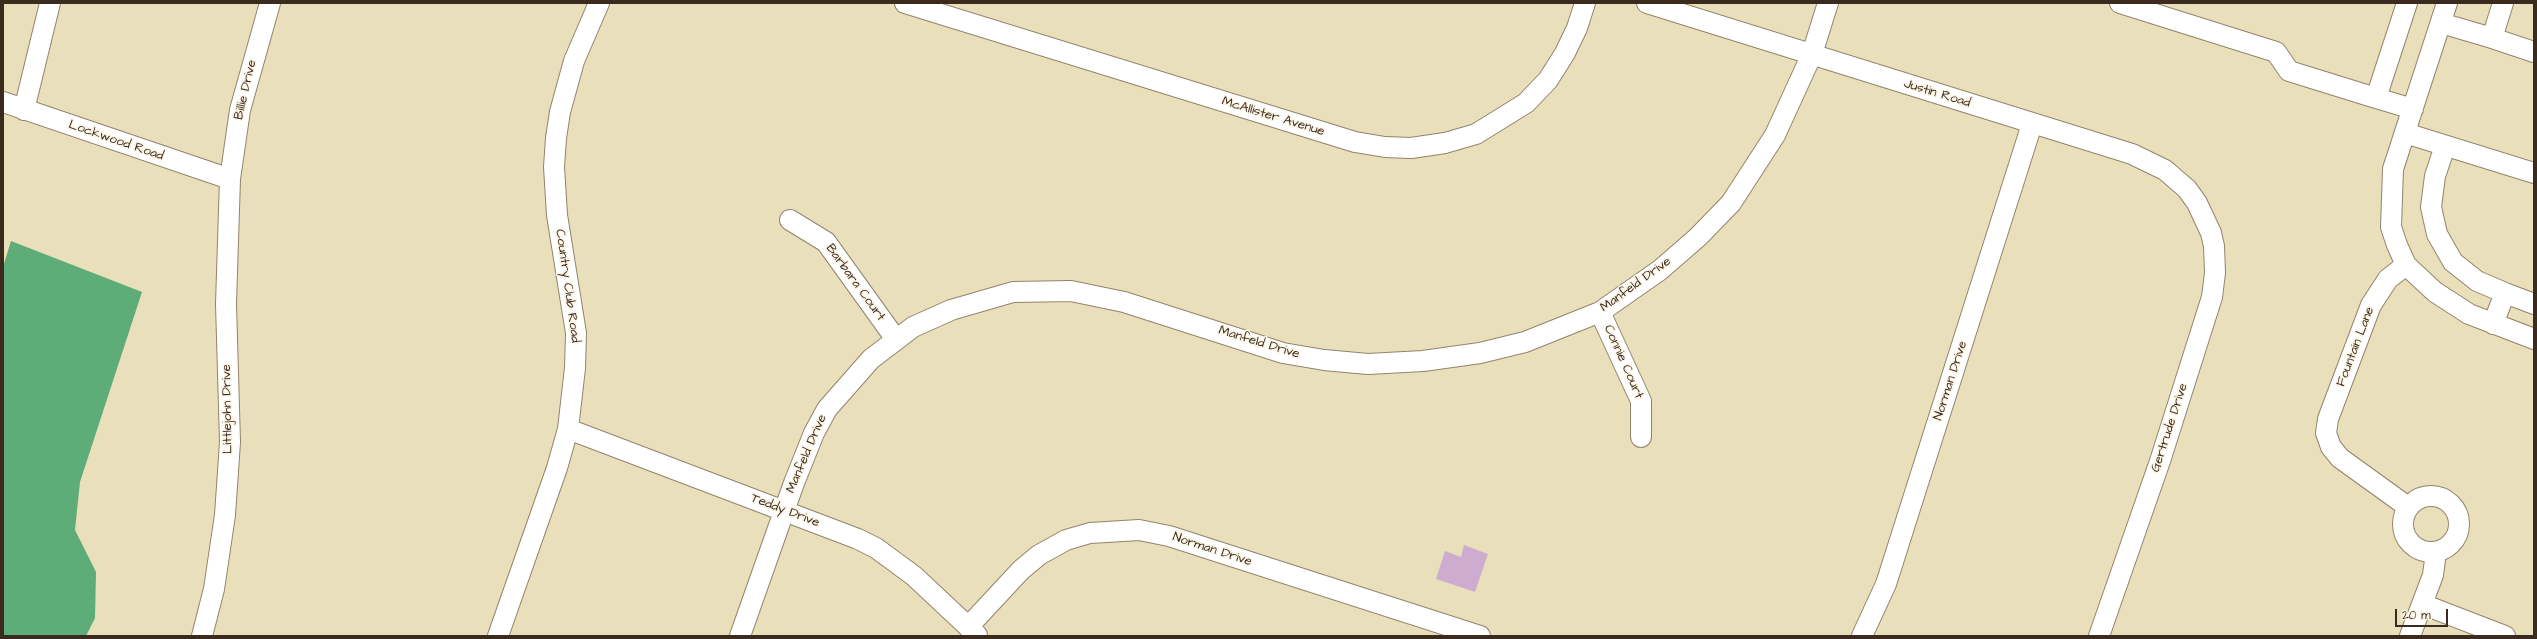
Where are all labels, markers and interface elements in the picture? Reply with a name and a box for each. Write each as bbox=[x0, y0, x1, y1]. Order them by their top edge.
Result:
street label: Billie Drive bbox=[232, 59, 260, 121]
street label: Justin Road bbox=[1902, 76, 1972, 112]
street label: McAllister Avenue bbox=[1220, 94, 1326, 140]
street label: Lockwood Road bbox=[66, 117, 166, 165]
street label: Country Club Road bbox=[551, 228, 583, 344]
street label: Barbara Court bbox=[822, 241, 888, 325]
street label: Manfeld Drive bbox=[1597, 254, 1675, 316]
street label: Fountain Lane bbox=[2334, 305, 2378, 389]
street label: Manfeld Drive bbox=[1217, 323, 1301, 363]
street label: Connie Court bbox=[1600, 323, 1646, 401]
street label: Norman Drive bbox=[1931, 339, 1971, 423]
street label: Littlejohn Drive bbox=[219, 364, 237, 454]
street label: Gertrude Drive bbox=[2148, 382, 2192, 474]
street label: Manfeld Drive bbox=[783, 412, 831, 496]
street label: Teddy Drive bbox=[749, 491, 821, 531]
street label: Norman Drive bbox=[1170, 530, 1254, 570]
scale bar bbox=[2397, 601, 2450, 627]
text: 20 m bbox=[2402, 607, 2431, 624]

